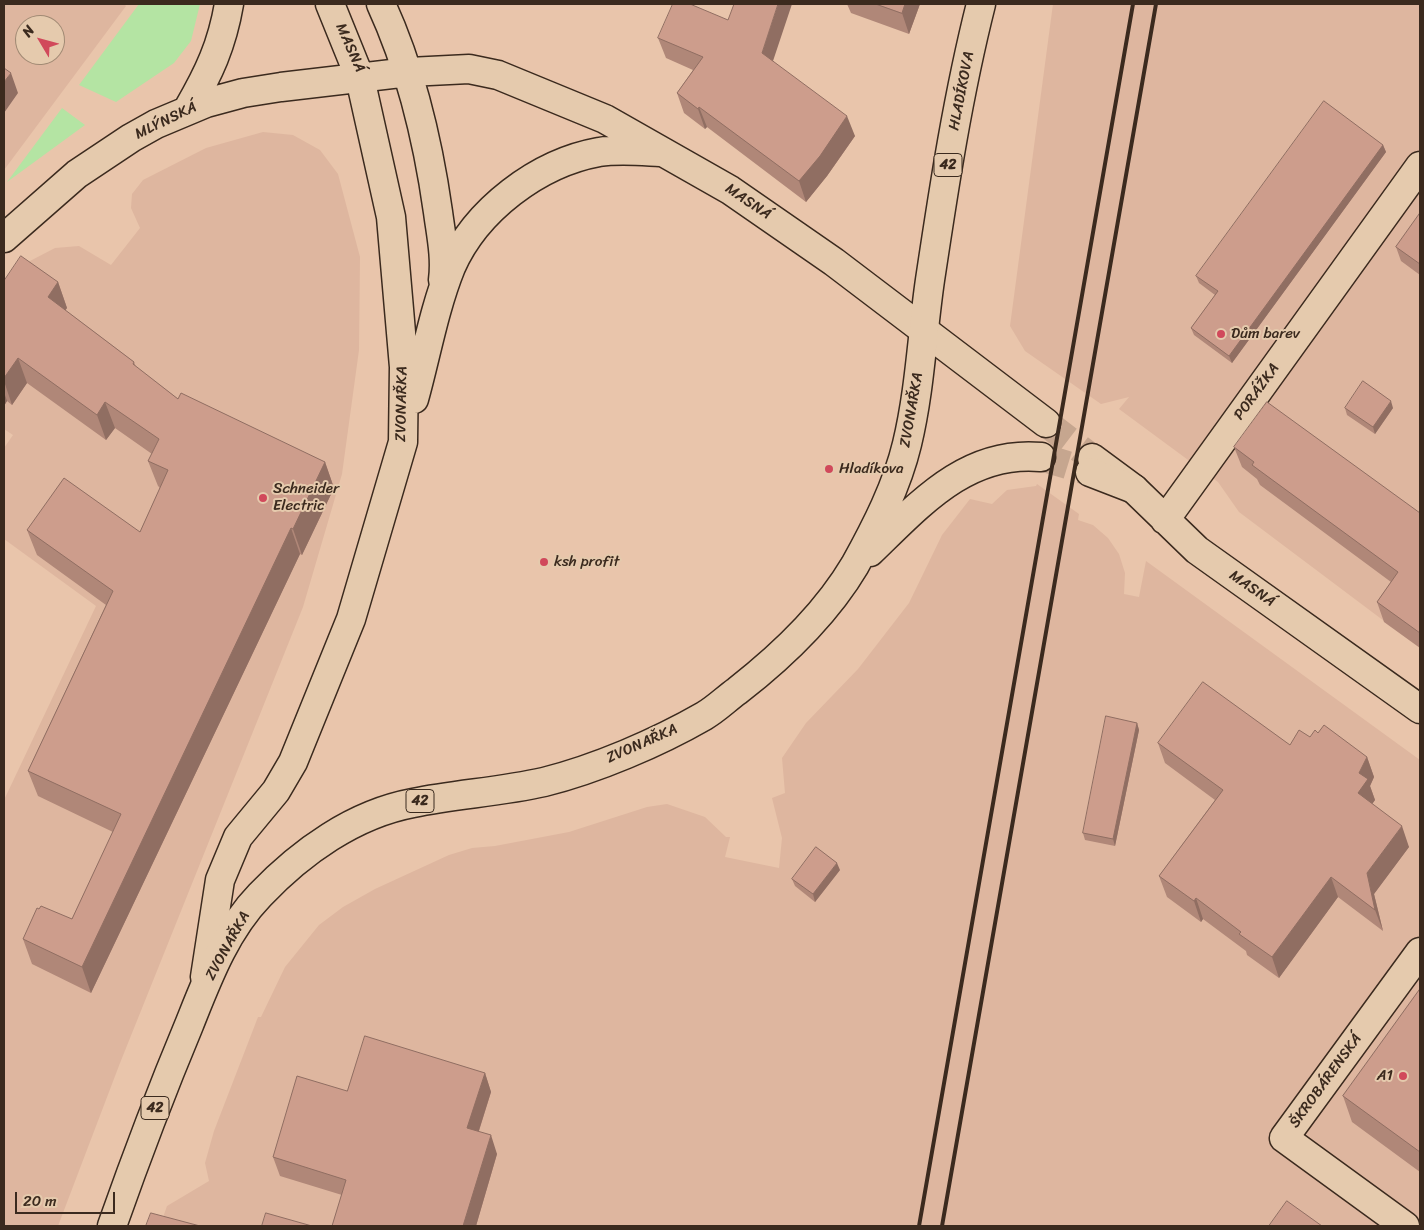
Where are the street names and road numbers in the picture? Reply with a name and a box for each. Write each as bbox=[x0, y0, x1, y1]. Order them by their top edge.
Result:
street label: MASNÁ bbox=[331, 21, 369, 75]
street label: HLADÍKOVA bbox=[946, 50, 978, 132]
street label: MLÝNSKÁ bbox=[132, 98, 200, 144]
road number: 42 bbox=[934, 154, 962, 176]
street label: MASNÁ bbox=[721, 180, 775, 224]
street label: PORÁŽKA bbox=[1230, 360, 1284, 424]
street label: ZVONAŘKA bbox=[392, 366, 412, 442]
street label: ZVONAŘKA bbox=[897, 371, 927, 449]
street label: MASNÁ bbox=[1226, 567, 1278, 611]
street label: ZVONAŘKA bbox=[604, 720, 680, 768]
road number: 42 bbox=[406, 789, 434, 812]
street label: ZVONAŘKA bbox=[202, 908, 254, 984]
street label: ŠKROBÁRENSKÁ bbox=[1286, 1031, 1366, 1131]
road number: 42 bbox=[141, 1096, 169, 1120]

